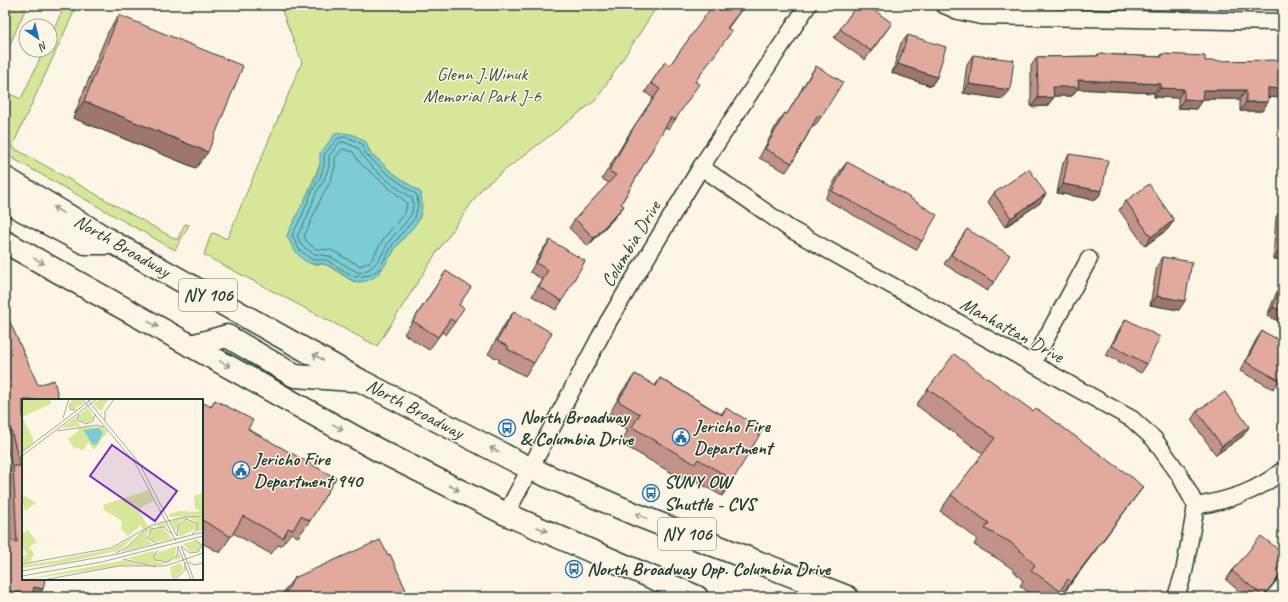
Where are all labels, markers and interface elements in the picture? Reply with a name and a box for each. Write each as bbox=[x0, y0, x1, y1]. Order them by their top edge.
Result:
north arrow bbox=[18, 18, 58, 58]
text: N bbox=[35, 39, 51, 55]
park label: Glenn J.Winuk Memorial Park J-6 bbox=[423, 62, 543, 108]
street label: Columbia Drive bbox=[596, 195, 667, 291]
one-way arrow bbox=[52, 205, 64, 213]
street label: North Broadway bbox=[70, 209, 176, 284]
one-way arrow bbox=[33, 257, 45, 265]
road number: NY 106 bbox=[179, 279, 237, 311]
street label: Manhattan Drive bbox=[956, 292, 1069, 369]
one-way arrow bbox=[146, 321, 158, 328]
one-way arrow bbox=[312, 352, 324, 360]
one-way arrow bbox=[219, 361, 231, 369]
street label: North Broadway bbox=[362, 373, 469, 445]
inset map bbox=[22, 399, 203, 580]
place label: North Broadway & Columbia Drive bbox=[520, 405, 635, 451]
place label: Jericho Fire Department bbox=[692, 414, 775, 460]
bus stop icon: North Broadway & Columbia Drive bbox=[497, 418, 517, 438]
one-way arrow bbox=[332, 424, 344, 432]
public building icon: Jericho Fire Department bbox=[671, 427, 691, 447]
one-way arrow bbox=[489, 446, 501, 453]
place label: Jericho Fire Department 940 bbox=[252, 447, 364, 493]
public building icon: Jericho Fire Department 940 bbox=[231, 460, 251, 480]
place label: SUNY OW Shuttle - CVS bbox=[664, 470, 759, 516]
bus stop icon: SUNY OW Shuttle - CVS bbox=[641, 483, 661, 503]
one-way arrow bbox=[447, 484, 459, 492]
one-way arrow bbox=[636, 512, 648, 519]
road number: NY 106 bbox=[658, 518, 716, 550]
one-way arrow bbox=[535, 526, 547, 534]
place label: North Broadway Opp. Columbia Drive bbox=[587, 557, 832, 581]
bus stop icon: North Broadway Opp. Columbia Drive bbox=[564, 559, 584, 579]

